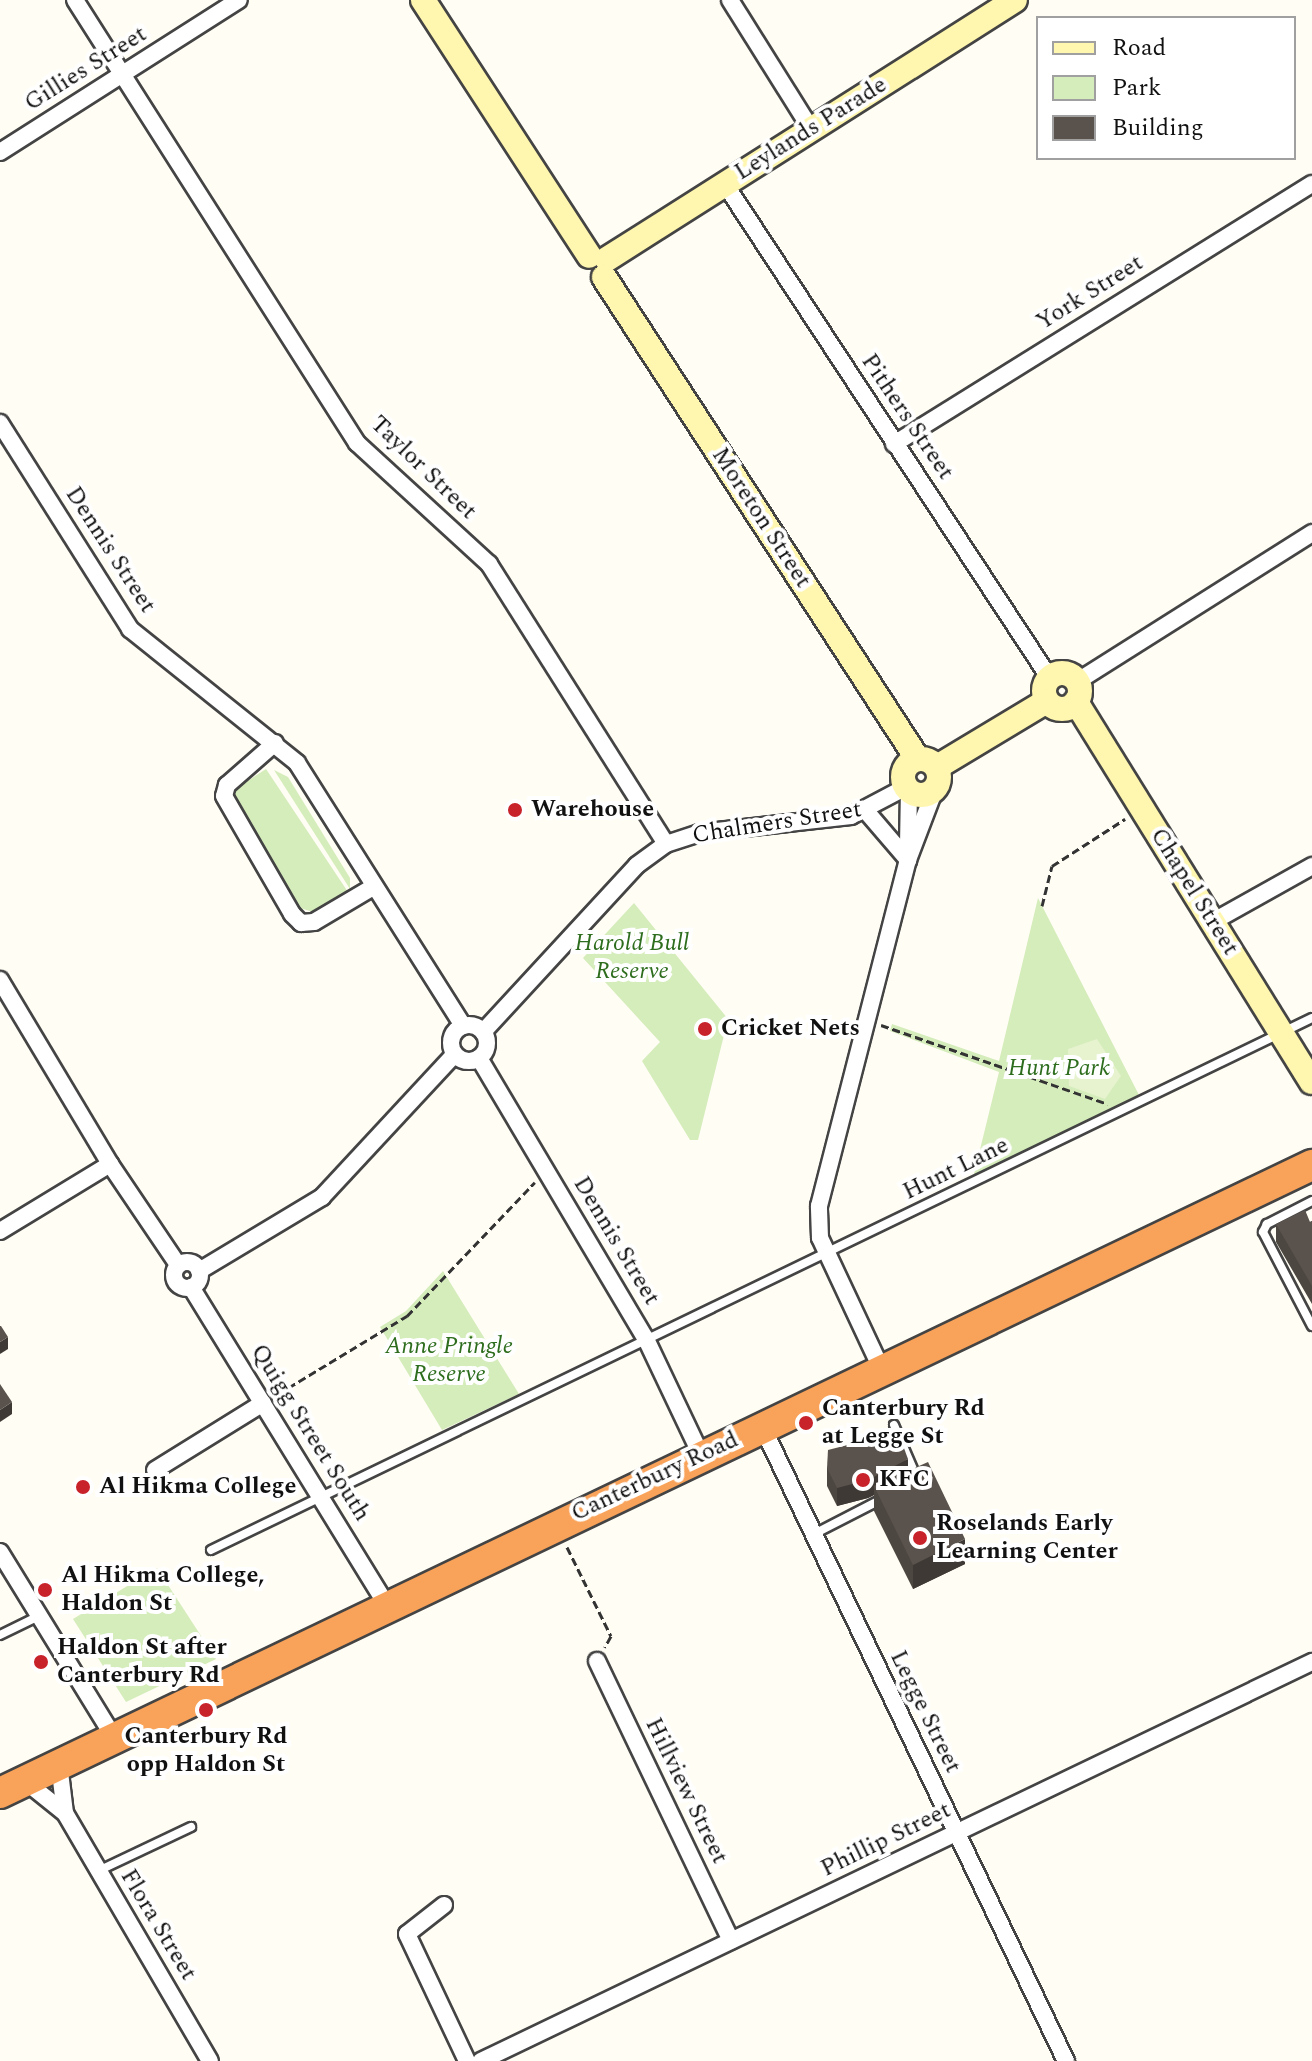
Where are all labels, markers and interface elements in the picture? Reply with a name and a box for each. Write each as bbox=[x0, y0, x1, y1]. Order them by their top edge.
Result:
legend bbox=[1036, 16, 1296, 160]
street label: Gillies Street bbox=[20, 20, 152, 118]
text: Road bbox=[1112, 30, 1166, 66]
text: Park bbox=[1112, 70, 1162, 106]
street label: Leylands Parade bbox=[730, 71, 892, 187]
text: Building bbox=[1112, 110, 1204, 146]
street label: York Street bbox=[1031, 249, 1149, 337]
street label: Pithers Street bbox=[854, 349, 960, 485]
street label: Taylor Street bbox=[364, 410, 482, 526]
street label: Moreton Street bbox=[705, 442, 817, 594]
street label: Dennis Street bbox=[58, 481, 162, 619]
street label: Chalmers Street bbox=[690, 795, 864, 851]
place label: Warehouse bbox=[531, 796, 654, 824]
marker: Warehouse bbox=[506, 801, 524, 819]
street label: Chapel Street bbox=[1144, 823, 1244, 961]
park label: Harold Bull Reserve bbox=[575, 930, 689, 986]
place label: Cricket Nets bbox=[721, 1015, 860, 1043]
marker: Cricket Nets bbox=[696, 1020, 714, 1038]
park label: Hunt Park bbox=[1008, 1055, 1110, 1083]
street label: Hunt Lane bbox=[899, 1131, 1013, 1207]
street label: Dennis Street bbox=[566, 1171, 666, 1311]
park label: Anne Pringle Reserve bbox=[385, 1333, 513, 1389]
street label: Quigg Street South bbox=[244, 1339, 376, 1527]
place label: Canterbury Rd at Legge St bbox=[822, 1395, 985, 1451]
marker: Canterbury Rd at Legge St bbox=[797, 1414, 815, 1432]
street label: Canterbury Road bbox=[567, 1426, 743, 1528]
place label: KFC bbox=[879, 1466, 930, 1494]
marker: KFC bbox=[854, 1471, 872, 1489]
place label: Al Hikma College bbox=[99, 1473, 296, 1501]
marker: Al Hikma College bbox=[74, 1478, 92, 1496]
place label: Roselands Early Learning Center bbox=[936, 1510, 1118, 1566]
marker: Roselands Early Learning Center bbox=[911, 1529, 929, 1547]
place label: Al Hikma College, Haldon St bbox=[61, 1562, 265, 1618]
marker: Al Hikma College, Haldon St bbox=[36, 1581, 54, 1599]
place label: Haldon St after Canterbury Rd bbox=[57, 1634, 227, 1690]
street label: Legge Street bbox=[883, 1646, 967, 1778]
marker: Haldon St after Canterbury Rd bbox=[32, 1653, 50, 1671]
marker: Canterbury Rd opp Haldon St bbox=[197, 1701, 215, 1719]
street label: Hillview Street bbox=[638, 1713, 734, 1869]
place label: Canterbury Rd opp Haldon St bbox=[125, 1723, 287, 1779]
street label: Phillip Street bbox=[816, 1796, 956, 1884]
street label: Flora Street bbox=[114, 1864, 202, 1986]

